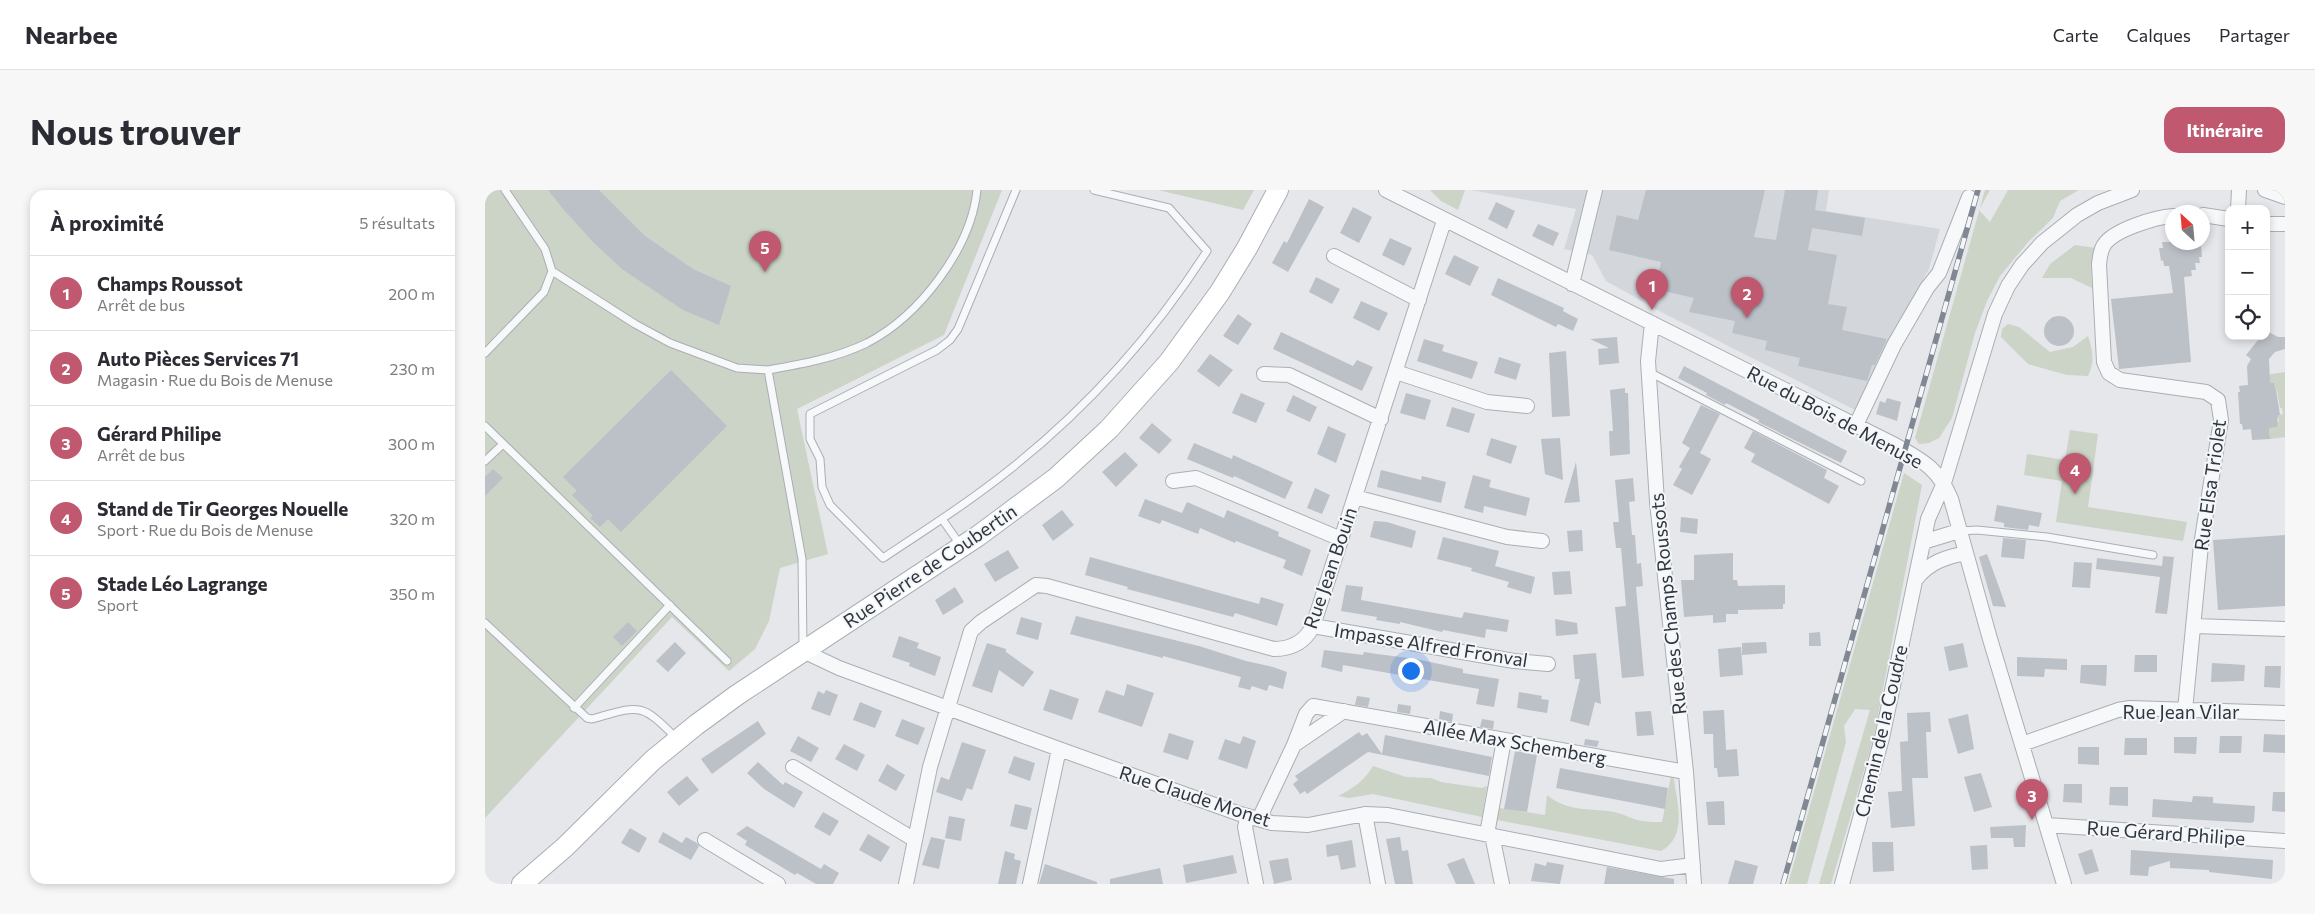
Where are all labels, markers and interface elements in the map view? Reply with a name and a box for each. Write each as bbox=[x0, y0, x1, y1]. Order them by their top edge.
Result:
text: Nearbee bbox=[25, 20, 118, 49]
text: Carte bbox=[2053, 24, 2098, 46]
text: Calques bbox=[2126, 24, 2191, 46]
text: Partager bbox=[2219, 24, 2290, 46]
button: Itinéraire bbox=[2164, 107, 2285, 153]
text: Nous trouver bbox=[30, 109, 241, 152]
north arrow bbox=[2165, 205, 2210, 250]
map controls bbox=[2225, 205, 2270, 340]
button: + bbox=[2225, 205, 2270, 250]
text: À proximité bbox=[50, 210, 164, 235]
text: 5 résultats bbox=[359, 213, 435, 232]
pin: 5 bbox=[749, 231, 781, 272]
button: − bbox=[2225, 250, 2270, 295]
pin: 1 bbox=[1636, 269, 1668, 310]
text: Champs Roussot bbox=[97, 272, 243, 295]
pin: 2 bbox=[1731, 277, 1763, 318]
text: 1 bbox=[62, 284, 70, 303]
text: 200 m bbox=[388, 284, 435, 303]
text: Arrêt de bus bbox=[97, 295, 185, 314]
button: locate bbox=[2225, 295, 2270, 340]
text: Auto Pièces Services 71 bbox=[97, 347, 299, 370]
text: 2 bbox=[61, 359, 71, 378]
text: 230 m bbox=[390, 359, 435, 378]
street label: Rue du Bois de Menuse bbox=[1743, 360, 1927, 473]
text: Magasin · Rue du Bois de Menuse bbox=[97, 370, 333, 389]
street label: Rue Elsa Triolet bbox=[2189, 418, 2230, 552]
text: Gérard Philipe bbox=[97, 422, 221, 445]
text: 3 bbox=[61, 434, 71, 453]
text: 300 m bbox=[388, 434, 435, 453]
text: Arrêt de bus bbox=[97, 445, 185, 464]
pin: 4 bbox=[2059, 453, 2091, 494]
street label: Rue des Champs Roussots bbox=[1644, 492, 1691, 716]
text: Stand de Tir Georges Nouelle bbox=[97, 497, 348, 520]
street label: Rue Pierre de Coubertin bbox=[839, 499, 1021, 632]
street label: Rue Jean Bouin bbox=[1298, 504, 1361, 632]
text: 4 bbox=[61, 509, 71, 528]
text: 320 m bbox=[390, 509, 435, 528]
text: Sport · Rue du Bois de Menuse bbox=[97, 520, 313, 539]
text: Stade Léo Lagrange bbox=[97, 572, 267, 595]
text: 5 bbox=[61, 584, 71, 603]
text: 350 m bbox=[389, 584, 435, 603]
text: Sport bbox=[97, 595, 138, 614]
street label: Impasse Alfred Fronval bbox=[1333, 618, 1529, 671]
street label: Chemin de la Coudre bbox=[1849, 642, 1912, 819]
your location bbox=[1398, 658, 1424, 684]
street label: Rue Jean Vilar bbox=[2122, 700, 2240, 723]
street label: Allée Max Schemberg bbox=[1422, 714, 1608, 769]
street label: Rue Claude Monet bbox=[1116, 760, 1274, 831]
pin: 3 bbox=[2016, 779, 2048, 820]
street label: Rue Gérard Philipe bbox=[2086, 815, 2246, 850]

